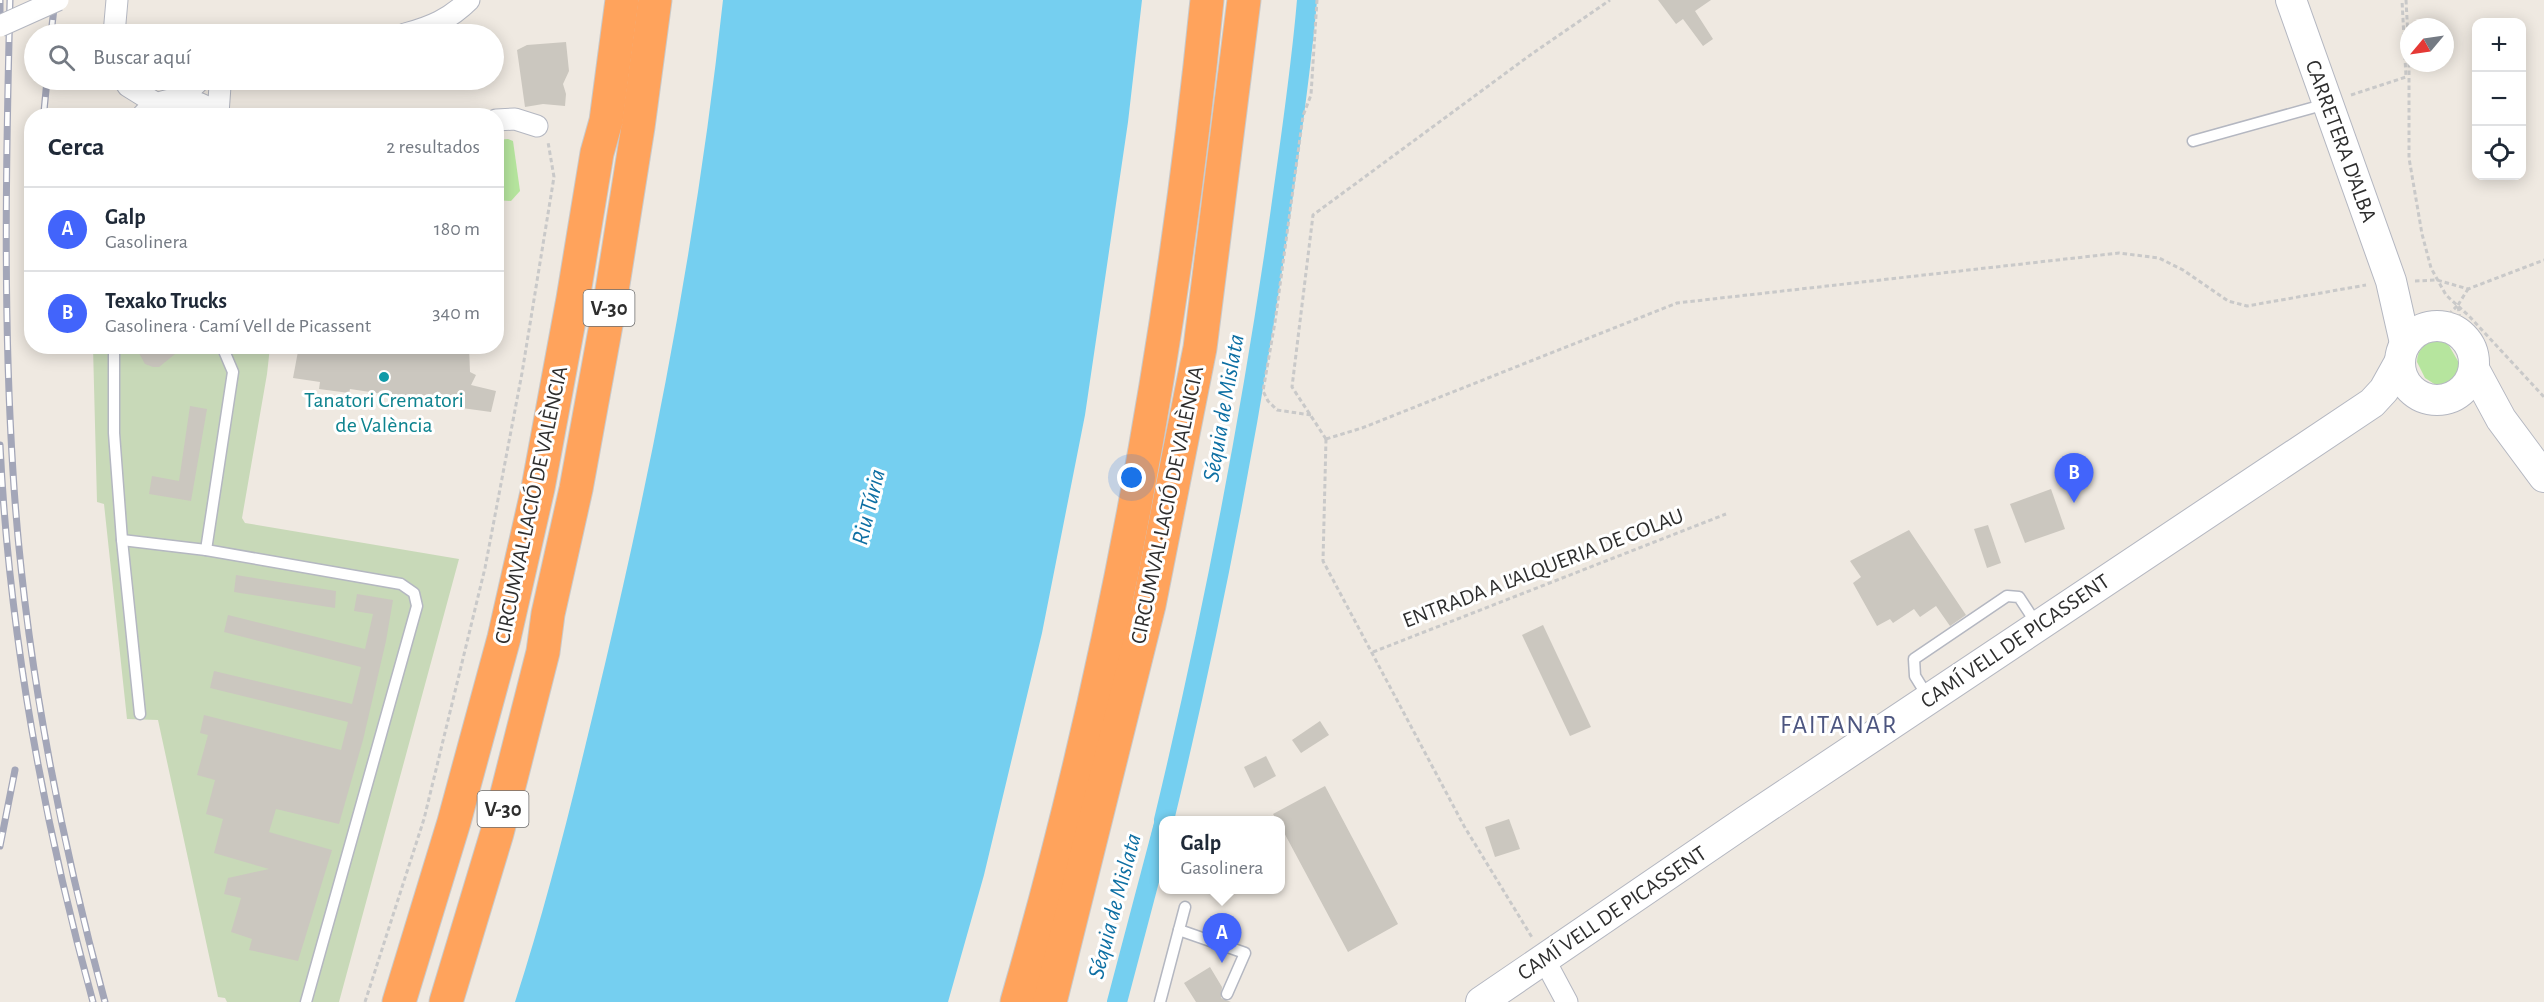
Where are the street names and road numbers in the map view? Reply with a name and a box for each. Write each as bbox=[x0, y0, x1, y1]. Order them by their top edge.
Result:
street label: CARRETERA D'ALBA bbox=[2301, 57, 2381, 225]
road number: V-30 bbox=[584, 290, 634, 326]
street label: CIRCUMVAL·LACIÓ DE VALÈNCIA bbox=[490, 364, 571, 646]
street label: CIRCUMVAL·LACIÓ DE VALÈNCIA bbox=[1126, 364, 1207, 646]
street label: ENTRADA A L'ALQUERIA DE COLAU bbox=[1399, 504, 1687, 632]
street label: CAMÍ VELL DE PICASSENT bbox=[1916, 569, 2114, 712]
road number: V-30 bbox=[478, 791, 528, 827]
street label: CAMÍ VELL DE PICASSENT bbox=[1513, 841, 1711, 984]

